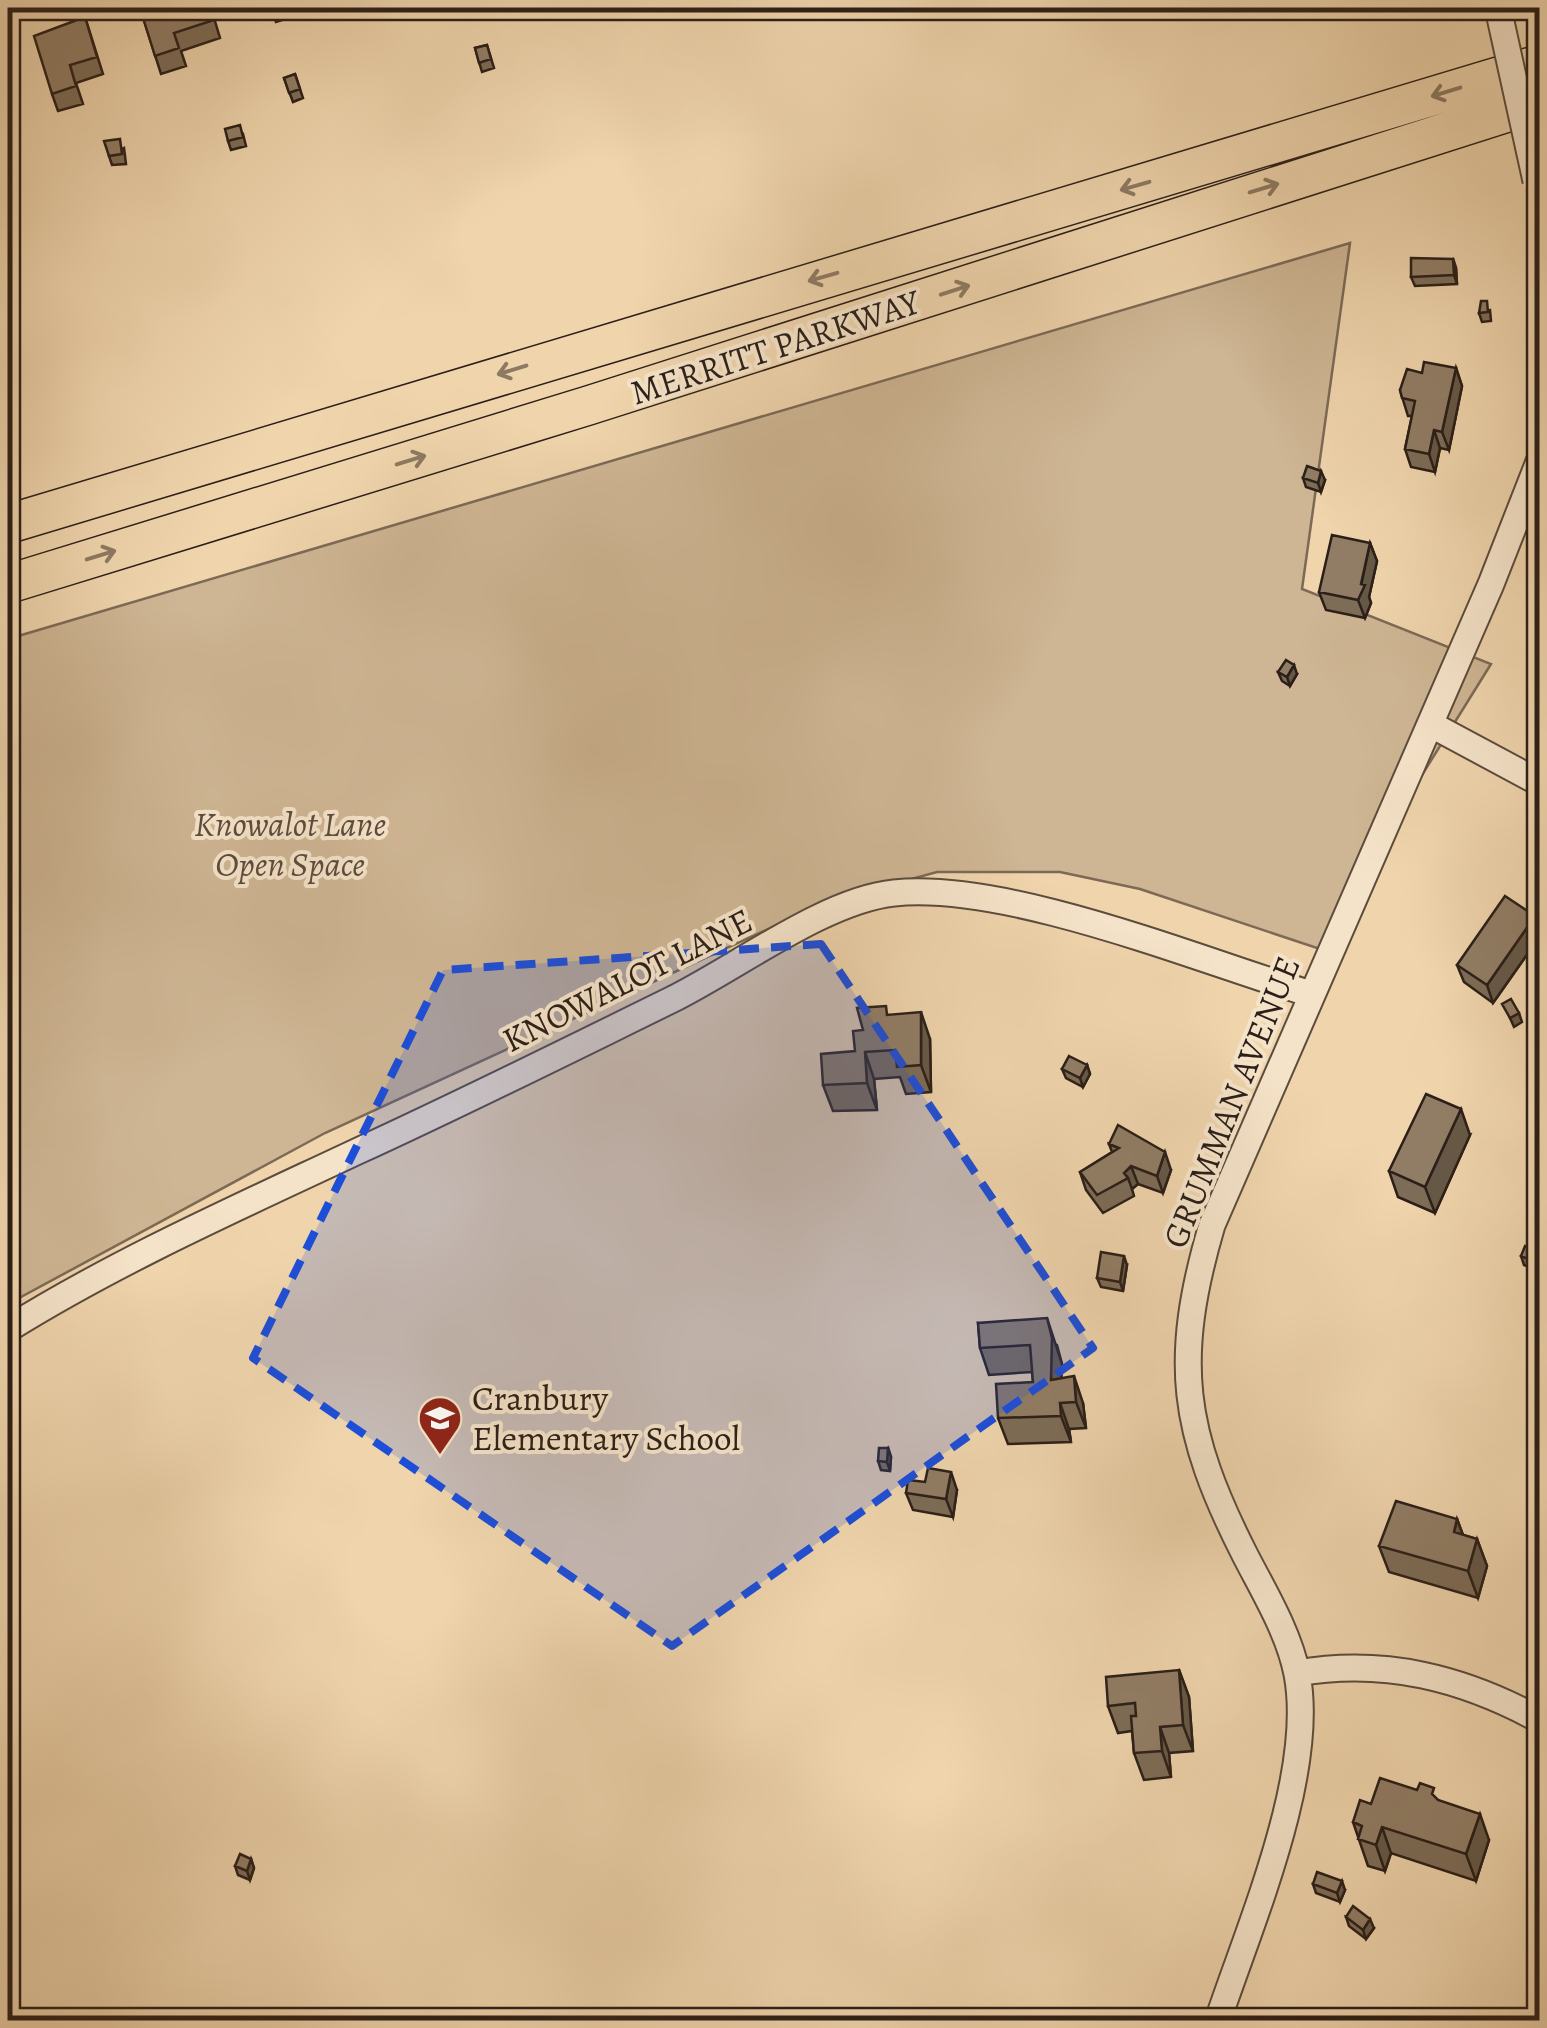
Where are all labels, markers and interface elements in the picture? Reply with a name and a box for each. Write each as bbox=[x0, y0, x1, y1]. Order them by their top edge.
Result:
one-way arrow bbox=[1431, 84, 1462, 102]
one-way arrow bbox=[1120, 178, 1151, 196]
one-way arrow bbox=[1248, 178, 1279, 196]
one-way arrow bbox=[808, 269, 839, 287]
street label: MERRITT PARKWAY bbox=[624, 277, 927, 416]
one-way arrow bbox=[939, 279, 971, 297]
one-way arrow bbox=[496, 362, 528, 380]
one-way arrow bbox=[395, 450, 427, 468]
one-way arrow bbox=[84, 545, 116, 563]
park label: Knowalot Lane Open Space bbox=[194, 800, 386, 888]
street label: KNOWALOT LANE bbox=[494, 896, 760, 1064]
street label: GRUMMAN AVENUE bbox=[1151, 949, 1311, 1255]
place label: Cranbury Elementary School bbox=[472, 1374, 740, 1462]
school or university icon: Cranbury Elementary School bbox=[417, 1395, 463, 1456]

